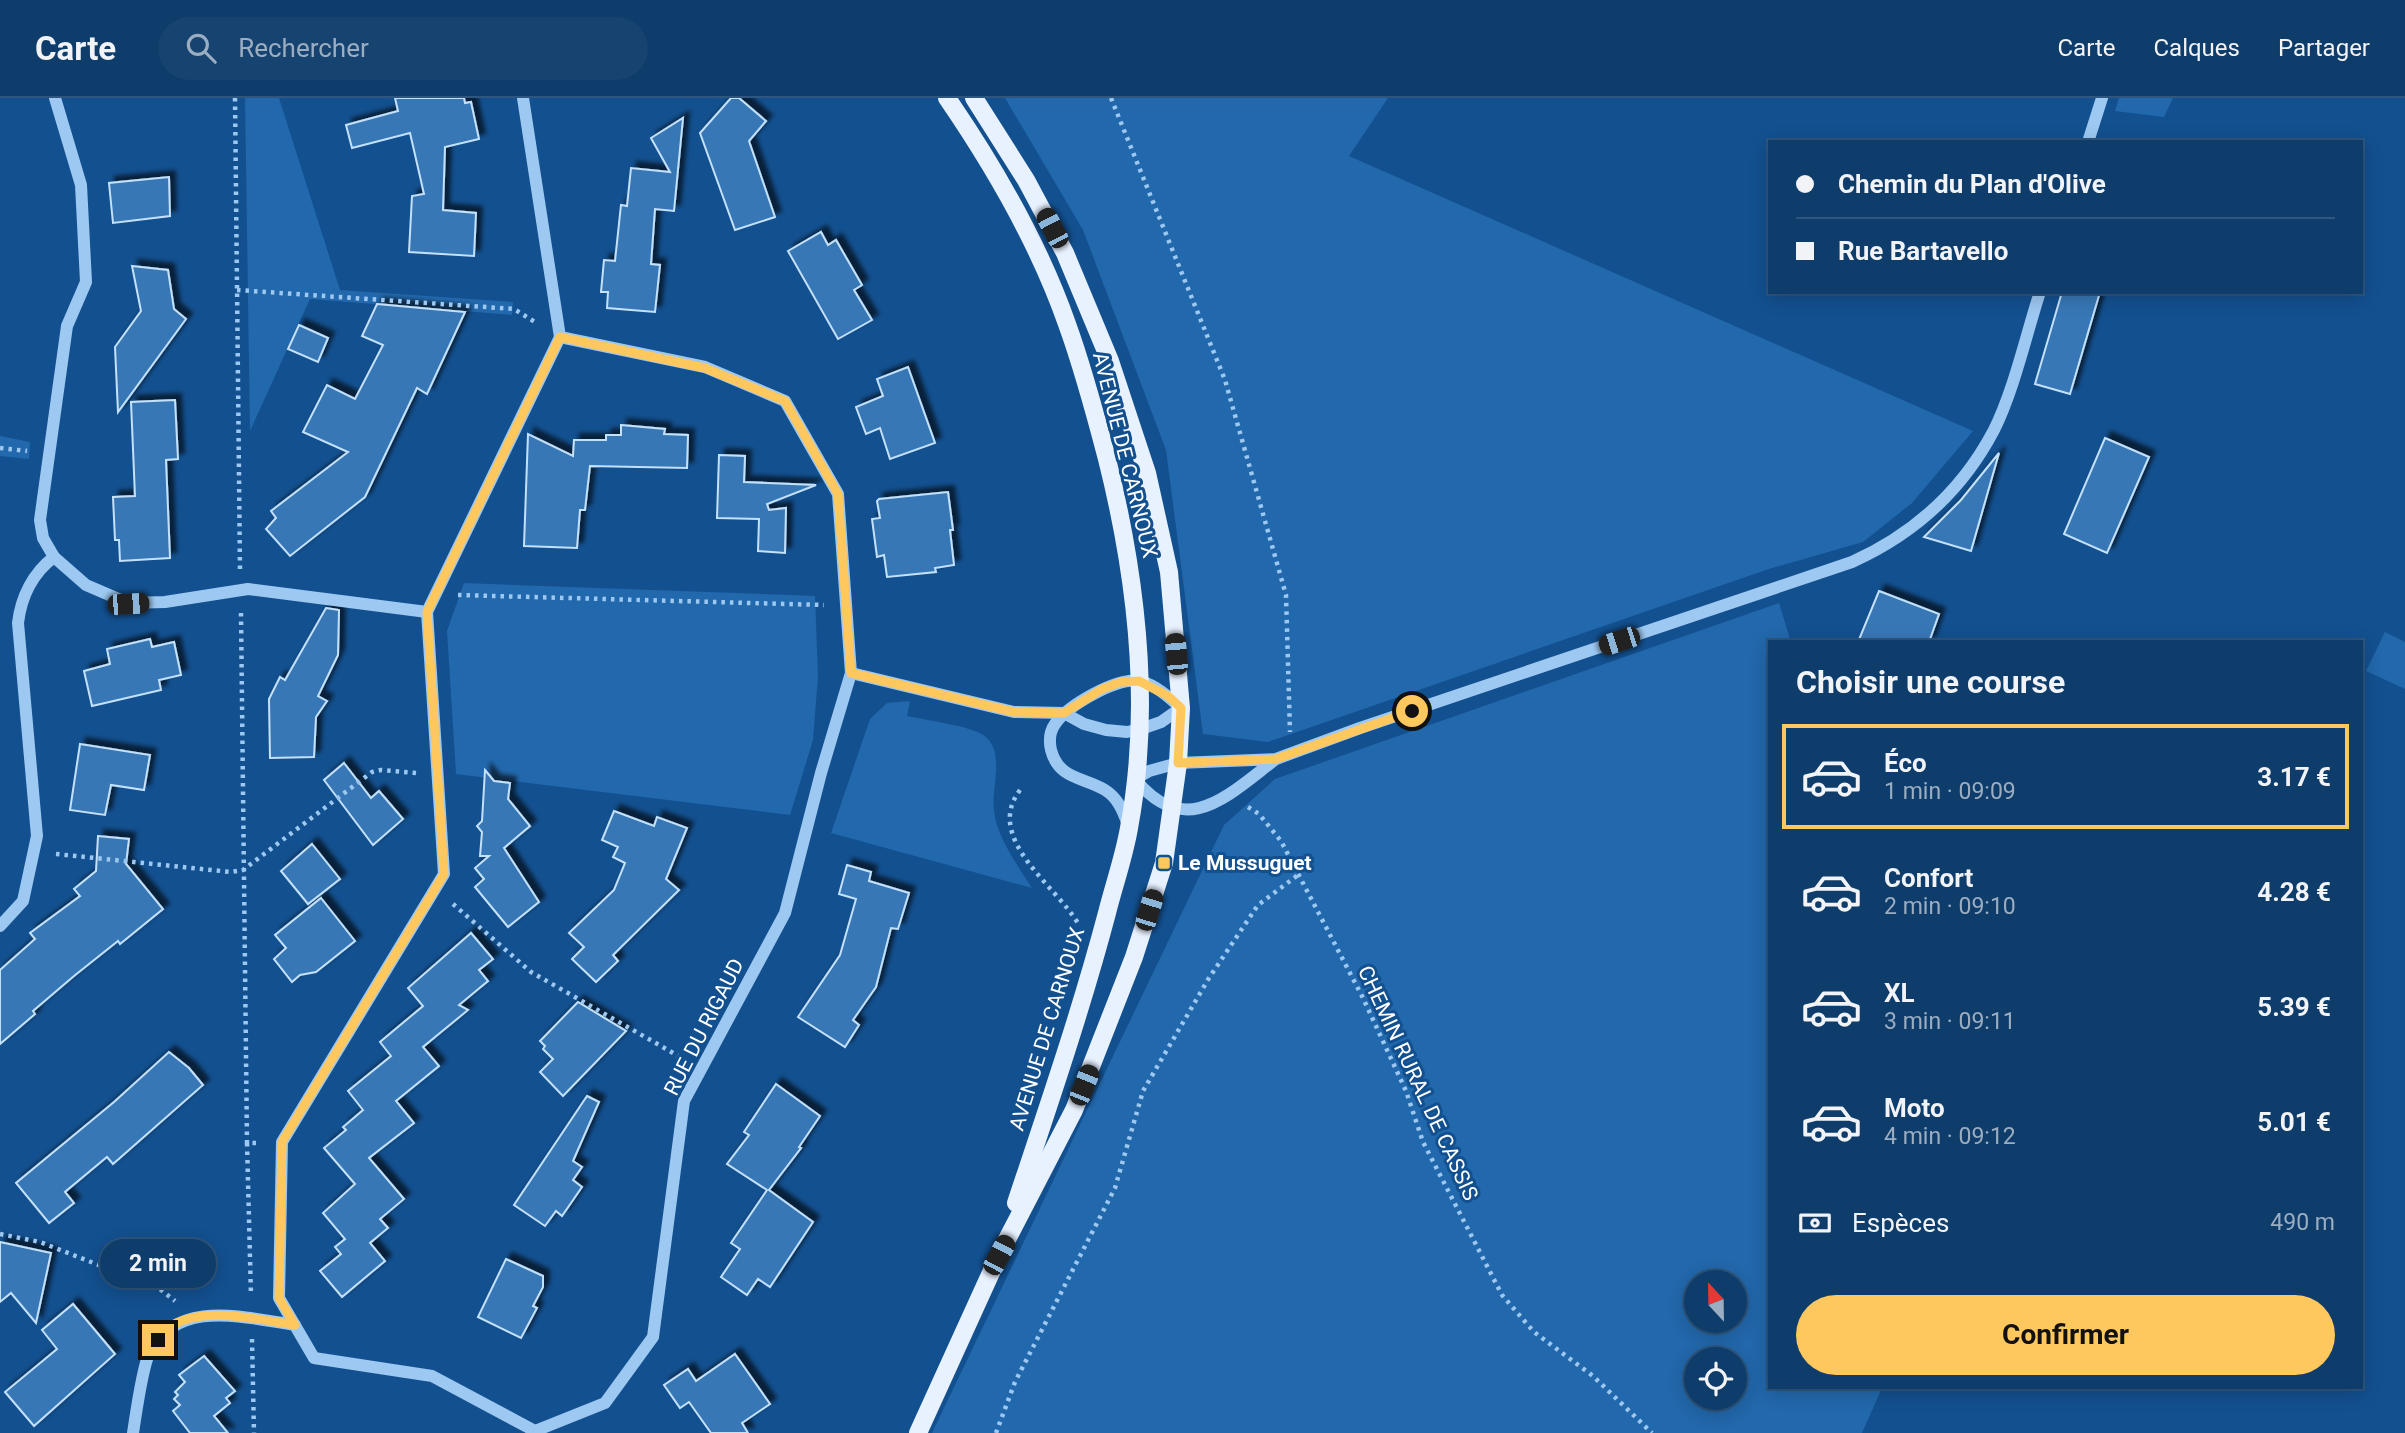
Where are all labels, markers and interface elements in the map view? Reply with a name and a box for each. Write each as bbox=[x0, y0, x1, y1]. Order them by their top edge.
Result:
search box bbox=[158, 17, 648, 80]
text: Carte bbox=[35, 29, 116, 68]
icon: search bbox=[182, 29, 220, 67]
text: Rechercher bbox=[238, 33, 369, 63]
text: Carte bbox=[2057, 34, 2115, 62]
text: Calques bbox=[2153, 34, 2240, 62]
text: Partager bbox=[2278, 34, 2370, 62]
text: Chemin du Plan d'Olive bbox=[1838, 169, 2106, 199]
car bbox=[1033, 205, 1072, 251]
text: Rue Bartavello bbox=[1838, 236, 2008, 266]
street label: AVENUE DE CARNOUX bbox=[1088, 350, 1162, 560]
car bbox=[107, 592, 150, 616]
car bbox=[1596, 625, 1643, 657]
car bbox=[1164, 632, 1189, 676]
text: Choisir une course bbox=[1796, 663, 2065, 701]
route start bbox=[1396, 695, 1428, 727]
icon: car bbox=[1800, 745, 1863, 808]
text: Éco bbox=[1884, 748, 1927, 778]
text: 3.17 € bbox=[2257, 762, 2331, 792]
text: 1 min · 09:09 bbox=[1884, 778, 2016, 805]
place label: Le Mussuguet bbox=[1178, 851, 1312, 875]
marker: Le Mussuguet bbox=[1156, 855, 1172, 871]
icon: car bbox=[1800, 860, 1863, 923]
text: Confort bbox=[1884, 863, 1973, 893]
text: 4.28 € bbox=[2257, 877, 2331, 907]
car bbox=[1133, 887, 1166, 933]
text: 2 min · 09:10 bbox=[1884, 893, 2016, 920]
street label: AVENUE DE CARNOUX bbox=[1005, 924, 1089, 1134]
street label: RUE DU RIGAUD bbox=[659, 955, 749, 1099]
street label: CHEMIN RURAL DE CASSIS bbox=[1353, 962, 1483, 1204]
icon: car bbox=[1800, 975, 1863, 1038]
text: XL bbox=[1884, 978, 1915, 1008]
text: 5.39 € bbox=[2257, 992, 2331, 1022]
text: 3 min · 09:11 bbox=[1884, 1008, 2016, 1035]
car bbox=[1067, 1062, 1102, 1108]
icon: car bbox=[1800, 1090, 1863, 1153]
text: Moto bbox=[1884, 1093, 1945, 1123]
text: 5.01 € bbox=[2257, 1107, 2331, 1137]
text: 4 min · 09:12 bbox=[1884, 1123, 2016, 1150]
icon: cash bbox=[1796, 1204, 1834, 1242]
text: Espèces bbox=[1852, 1208, 1949, 1238]
text: 490 m bbox=[2270, 1209, 2335, 1236]
car bbox=[980, 1232, 1019, 1278]
callout: 2 min bbox=[100, 1238, 216, 1288]
text: 2 min bbox=[129, 1250, 187, 1277]
north arrow bbox=[1684, 1270, 1746, 1334]
map controls bbox=[1684, 1270, 1747, 1410]
button: Confirmer bbox=[1796, 1295, 2335, 1375]
route end bbox=[142, 1324, 174, 1356]
button: locate bbox=[1684, 1347, 1747, 1410]

